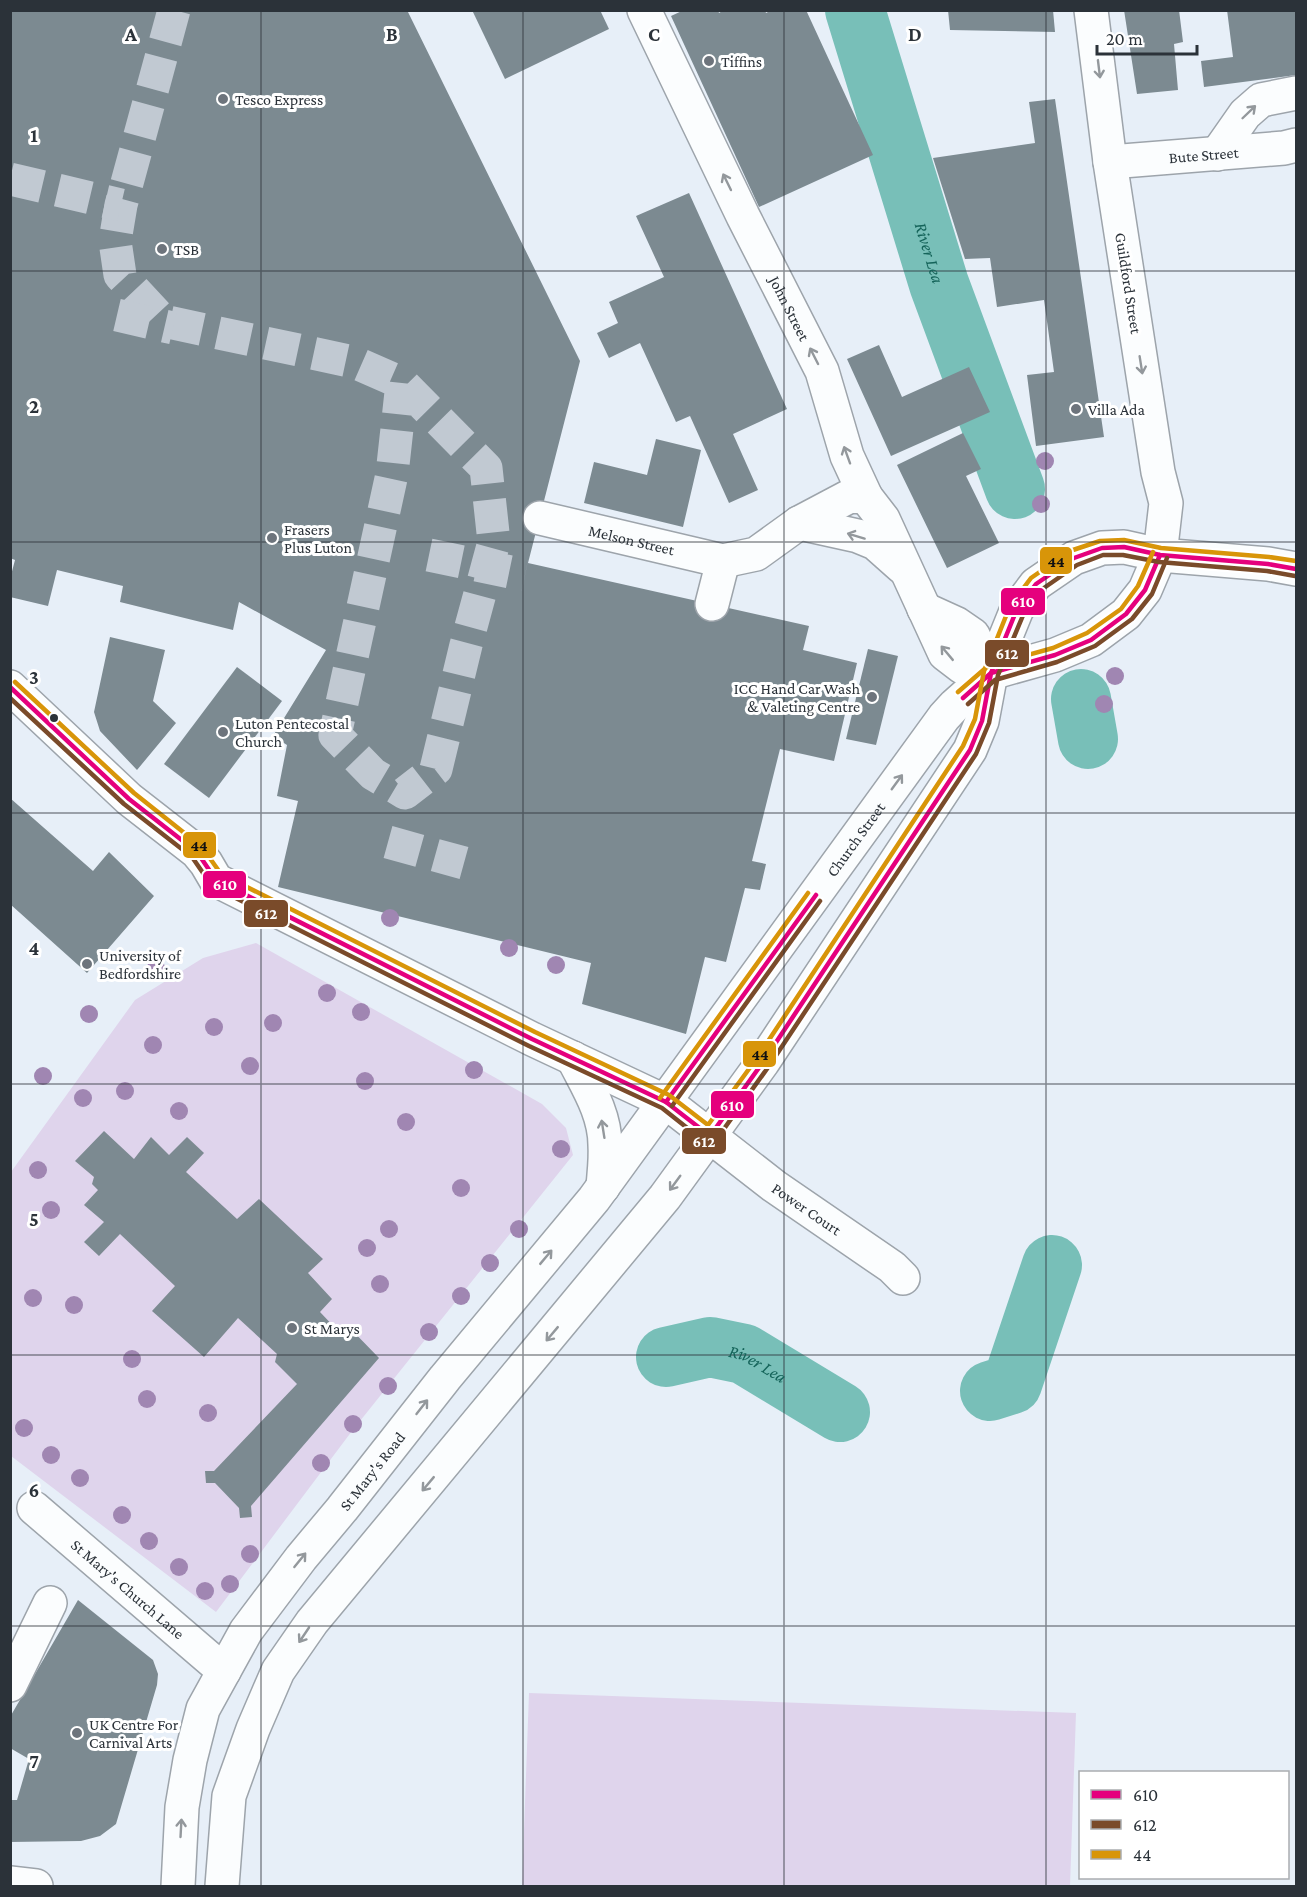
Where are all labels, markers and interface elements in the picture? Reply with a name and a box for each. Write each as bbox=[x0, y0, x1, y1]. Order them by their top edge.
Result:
scale bar bbox=[1097, 18, 1198, 56]
text: A bbox=[124, 23, 138, 45]
text: B bbox=[386, 23, 398, 45]
text: C bbox=[648, 23, 660, 45]
text: D bbox=[908, 23, 922, 45]
text: 20 m bbox=[1106, 29, 1143, 49]
place label: Tiffins bbox=[721, 53, 762, 70]
marker: Tiffins bbox=[702, 54, 716, 68]
one-way arrow bbox=[1093, 58, 1104, 78]
place label: Tesco Express bbox=[235, 91, 323, 109]
marker: Tesco Express bbox=[216, 92, 230, 106]
one-way arrow bbox=[1241, 104, 1256, 119]
text: 1 bbox=[30, 124, 38, 146]
street label: Bute Street bbox=[1168, 144, 1240, 166]
one-way arrow bbox=[720, 173, 732, 191]
water label: River Lea bbox=[911, 220, 948, 286]
street label: Guildford Street bbox=[1112, 231, 1145, 336]
place label: TSB bbox=[174, 241, 199, 258]
marker: TSB bbox=[155, 242, 169, 256]
street label: John Street bbox=[764, 271, 813, 344]
one-way arrow bbox=[808, 348, 820, 365]
one-way arrow bbox=[1136, 355, 1147, 375]
text: 2 bbox=[29, 395, 39, 417]
place label: Villa Ada bbox=[1088, 401, 1145, 418]
marker: Villa Ada bbox=[1069, 402, 1083, 416]
one-way arrow bbox=[841, 446, 852, 465]
place label: Frasers Plus Luton bbox=[284, 521, 352, 556]
street label: Melson Street bbox=[587, 522, 677, 558]
one-way arrow bbox=[847, 530, 866, 541]
marker: Frasers Plus Luton bbox=[265, 531, 279, 545]
line badge: 44 bbox=[1039, 546, 1073, 575]
text: 44 bbox=[1047, 553, 1065, 570]
line badge: 610 bbox=[1000, 587, 1046, 616]
text: 610 bbox=[1011, 593, 1035, 610]
line badge: 612 bbox=[984, 639, 1030, 668]
one-way arrow bbox=[941, 645, 954, 661]
text: 612 bbox=[996, 645, 1018, 662]
text: 3 bbox=[29, 666, 39, 688]
place label: ICC Hand Car Wash & Valeting Centre bbox=[734, 680, 860, 716]
marker: ICC Hand Car Wash & Valeting Centre bbox=[865, 690, 879, 704]
unlabelled marker bbox=[48, 712, 60, 724]
place label: Luton Pentecostal Church bbox=[235, 715, 349, 750]
marker: Luton Pentecostal Church bbox=[216, 725, 230, 739]
one-way arrow bbox=[891, 775, 903, 791]
street label: Church Street bbox=[823, 798, 889, 880]
line badge: 44 bbox=[182, 831, 217, 859]
text: 44 bbox=[190, 837, 208, 854]
line badge: 610 bbox=[202, 870, 247, 899]
text: 610 bbox=[213, 876, 237, 893]
line badge: 612 bbox=[243, 899, 289, 928]
text: 612 bbox=[255, 905, 277, 922]
text: 4 bbox=[29, 937, 40, 959]
place label: University of Bedfordshire bbox=[99, 947, 182, 982]
marker: University of Bedfordshire bbox=[80, 957, 94, 971]
line badge: 44 bbox=[742, 1040, 777, 1068]
text: 44 bbox=[751, 1046, 769, 1063]
line badge: 610 bbox=[710, 1090, 755, 1119]
text: 610 bbox=[720, 1097, 744, 1114]
one-way arrow bbox=[597, 1120, 608, 1139]
line badge: 612 bbox=[681, 1127, 727, 1155]
text: 612 bbox=[693, 1133, 715, 1150]
one-way arrow bbox=[669, 1175, 681, 1191]
street label: Power Court bbox=[769, 1179, 845, 1239]
text: 5 bbox=[29, 1208, 39, 1230]
one-way arrow bbox=[539, 1249, 552, 1265]
place label: St Marys bbox=[304, 1320, 360, 1338]
marker: St Marys bbox=[285, 1321, 299, 1335]
one-way arrow bbox=[545, 1326, 559, 1341]
water label: River Lea bbox=[727, 1341, 790, 1387]
one-way arrow bbox=[415, 1400, 428, 1416]
street label: St Mary's Road bbox=[336, 1428, 409, 1514]
one-way arrow bbox=[421, 1476, 434, 1492]
text: 6 bbox=[29, 1479, 39, 1501]
street label: St Mary's Church Lane bbox=[68, 1536, 188, 1642]
one-way arrow bbox=[294, 1552, 307, 1568]
one-way arrow bbox=[297, 1626, 310, 1643]
place label: UK Centre For Carnival Arts bbox=[89, 1716, 179, 1751]
marker: UK Centre For Carnival Arts bbox=[70, 1726, 84, 1740]
text: 7 bbox=[29, 1750, 39, 1772]
legend bbox=[1079, 1771, 1289, 1879]
text: 610 bbox=[1133, 1785, 1158, 1805]
text: 612 bbox=[1133, 1815, 1157, 1835]
one-way arrow bbox=[176, 1819, 187, 1839]
text: 44 bbox=[1133, 1845, 1151, 1865]

